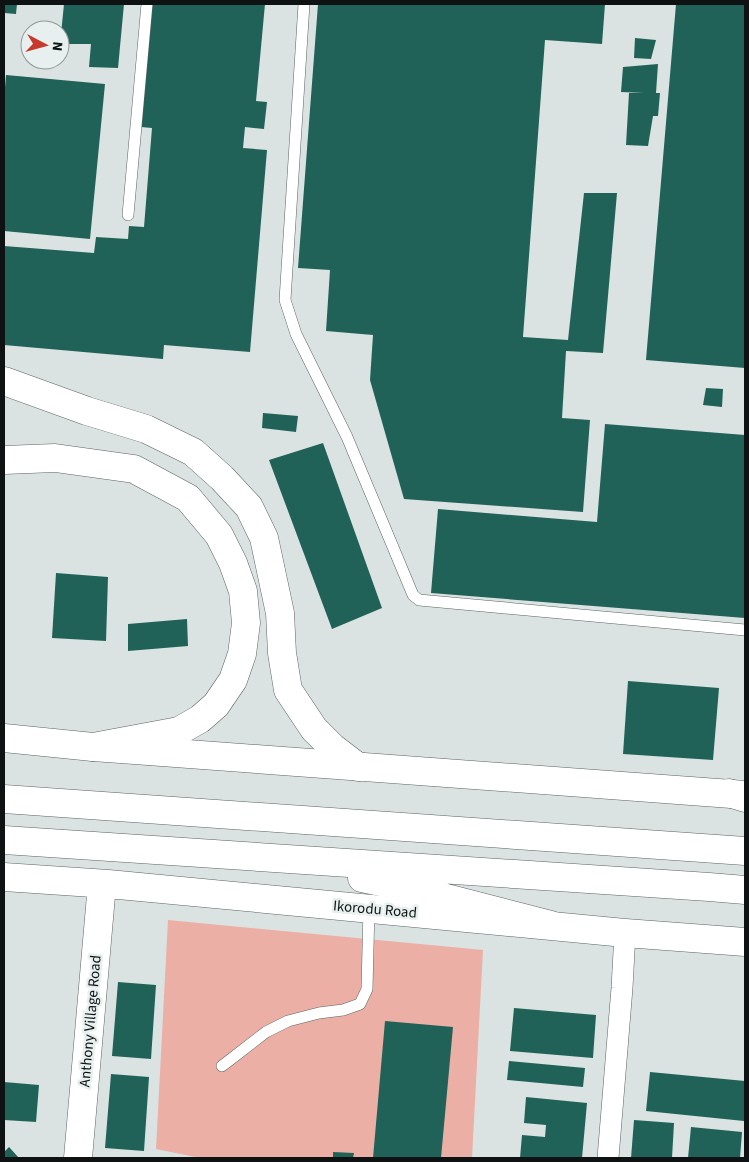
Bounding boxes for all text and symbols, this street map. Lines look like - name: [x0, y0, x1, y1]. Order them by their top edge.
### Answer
- north arrow: [20, 20, 70, 70]
- text: N: [47, 41, 67, 52]
- street label: Ikorodu Road: [332, 895, 418, 924]
- street label: Anthony Village Road: [74, 954, 107, 1088]

